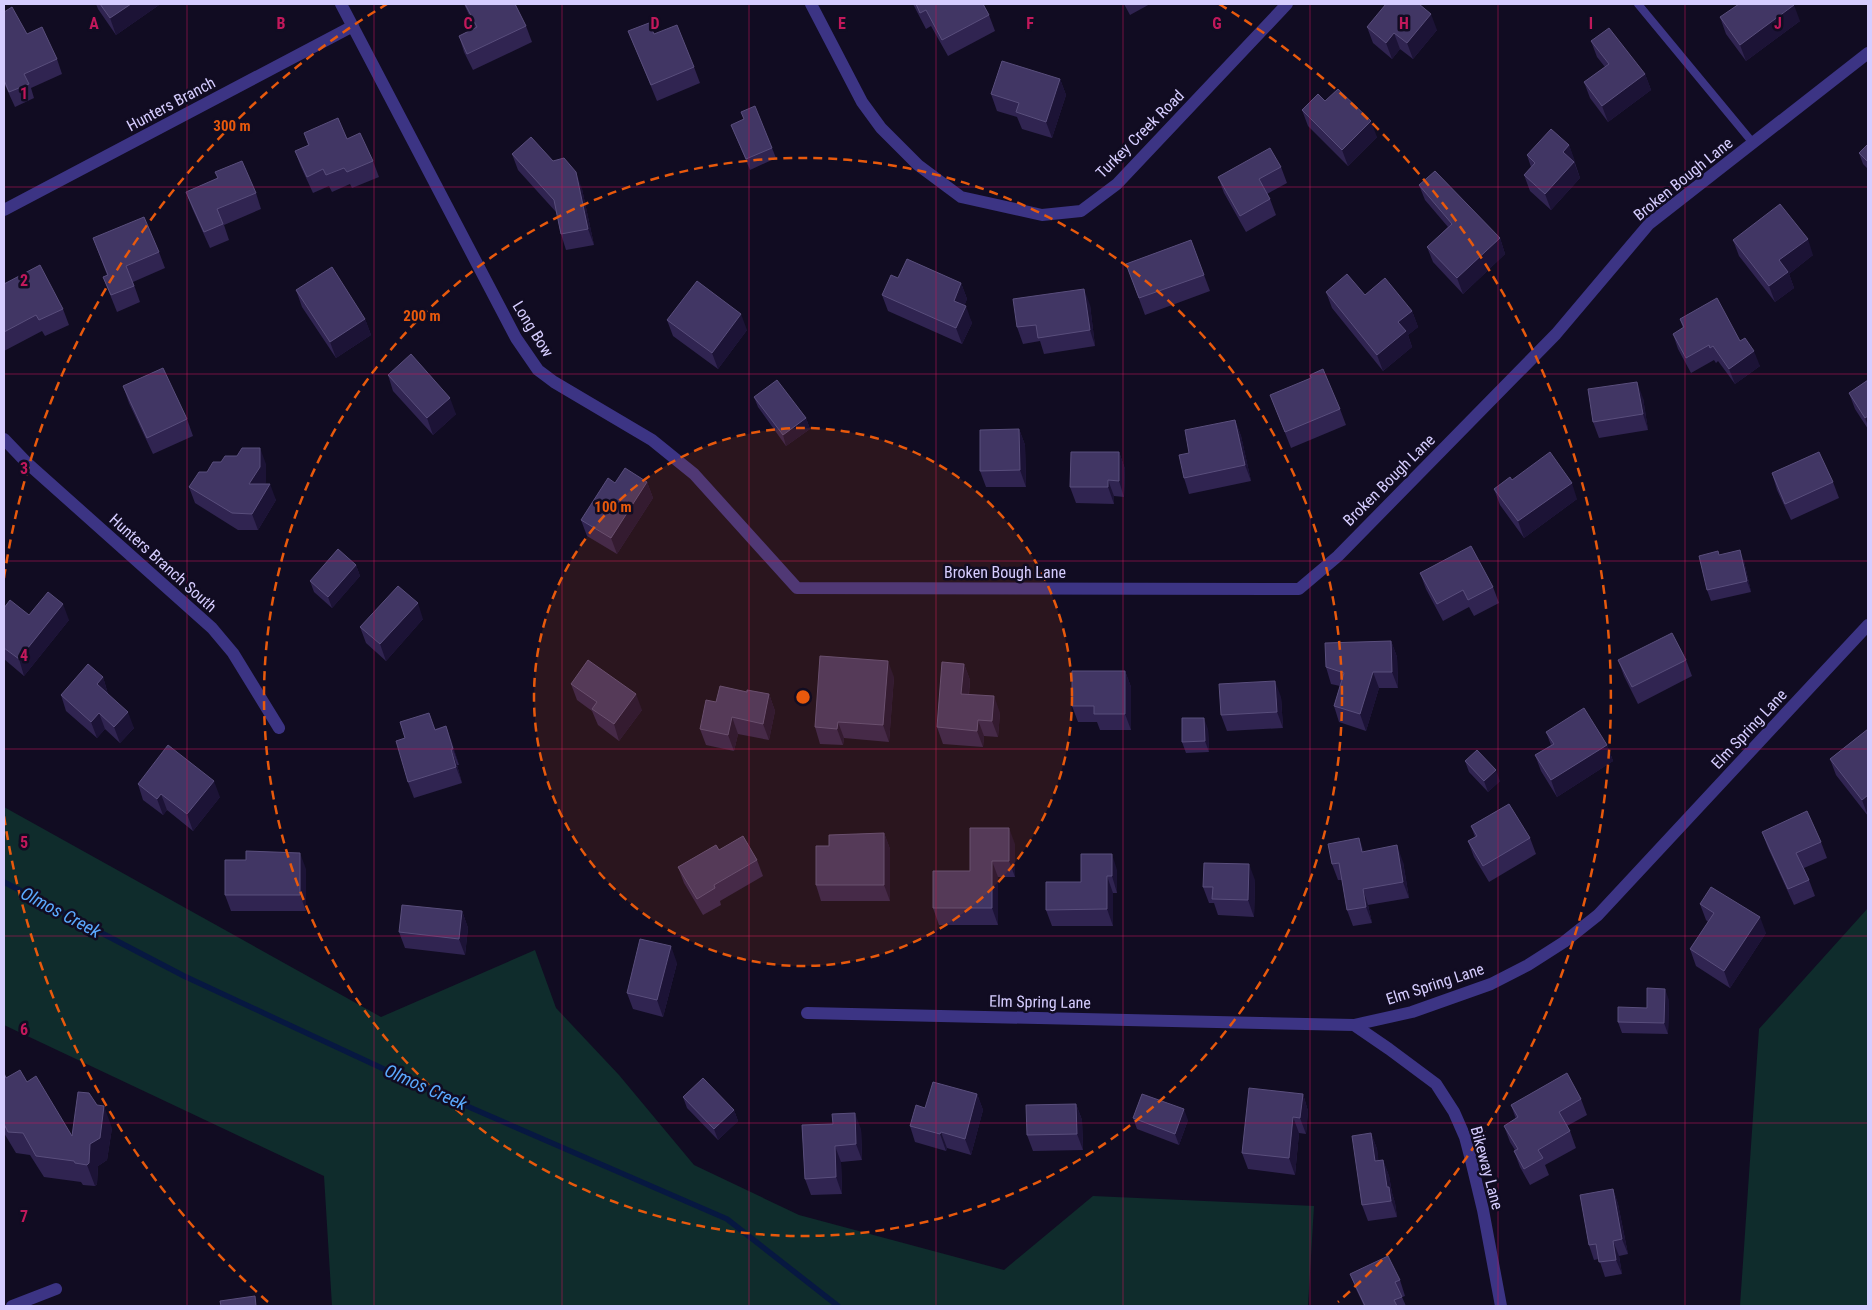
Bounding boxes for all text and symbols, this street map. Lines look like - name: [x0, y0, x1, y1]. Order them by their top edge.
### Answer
- text: A: [89, 14, 99, 33]
- text: B: [277, 14, 286, 33]
- text: C: [463, 14, 473, 33]
- text: D: [650, 14, 660, 33]
- text: E: [838, 14, 846, 33]
- text: F: [1026, 14, 1034, 33]
- text: G: [1212, 14, 1222, 33]
- text: H: [1399, 14, 1409, 33]
- text: I: [1589, 14, 1593, 33]
- text: J: [1774, 14, 1782, 33]
- street label: Hunters Branch: [124, 73, 218, 135]
- text: 1: [20, 84, 28, 103]
- street label: Turkey Creek Road: [1092, 86, 1188, 182]
- text: 300 m: [213, 117, 251, 135]
- street label: Broken Bough Lane: [1630, 133, 1736, 225]
- text: 2: [20, 271, 28, 290]
- street label: Long Bow: [508, 298, 558, 360]
- text: 200 m: [403, 307, 441, 325]
- street label: Broken Bough Lane: [1339, 430, 1439, 530]
- text: 3: [20, 459, 28, 478]
- text: 100 m: [594, 498, 632, 516]
- street label: Hunters Branch South: [106, 510, 220, 616]
- street label: Broken Bough Lane: [944, 563, 1066, 582]
- text: 4: [20, 646, 28, 665]
- street label: Elm Spring Lane: [1707, 685, 1791, 773]
- centre of rings: [794, 688, 812, 706]
- text: 5: [20, 833, 28, 852]
- water label: Olmos Creek: [17, 882, 106, 942]
- street label: Elm Spring Lane: [1384, 959, 1486, 1009]
- street label: Elm Spring Lane: [989, 992, 1091, 1012]
- text: 6: [20, 1020, 28, 1039]
- water label: Olmos Creek: [382, 1060, 471, 1115]
- street label: Bikeway Lane: [1467, 1124, 1507, 1212]
- text: 7: [20, 1207, 28, 1226]

